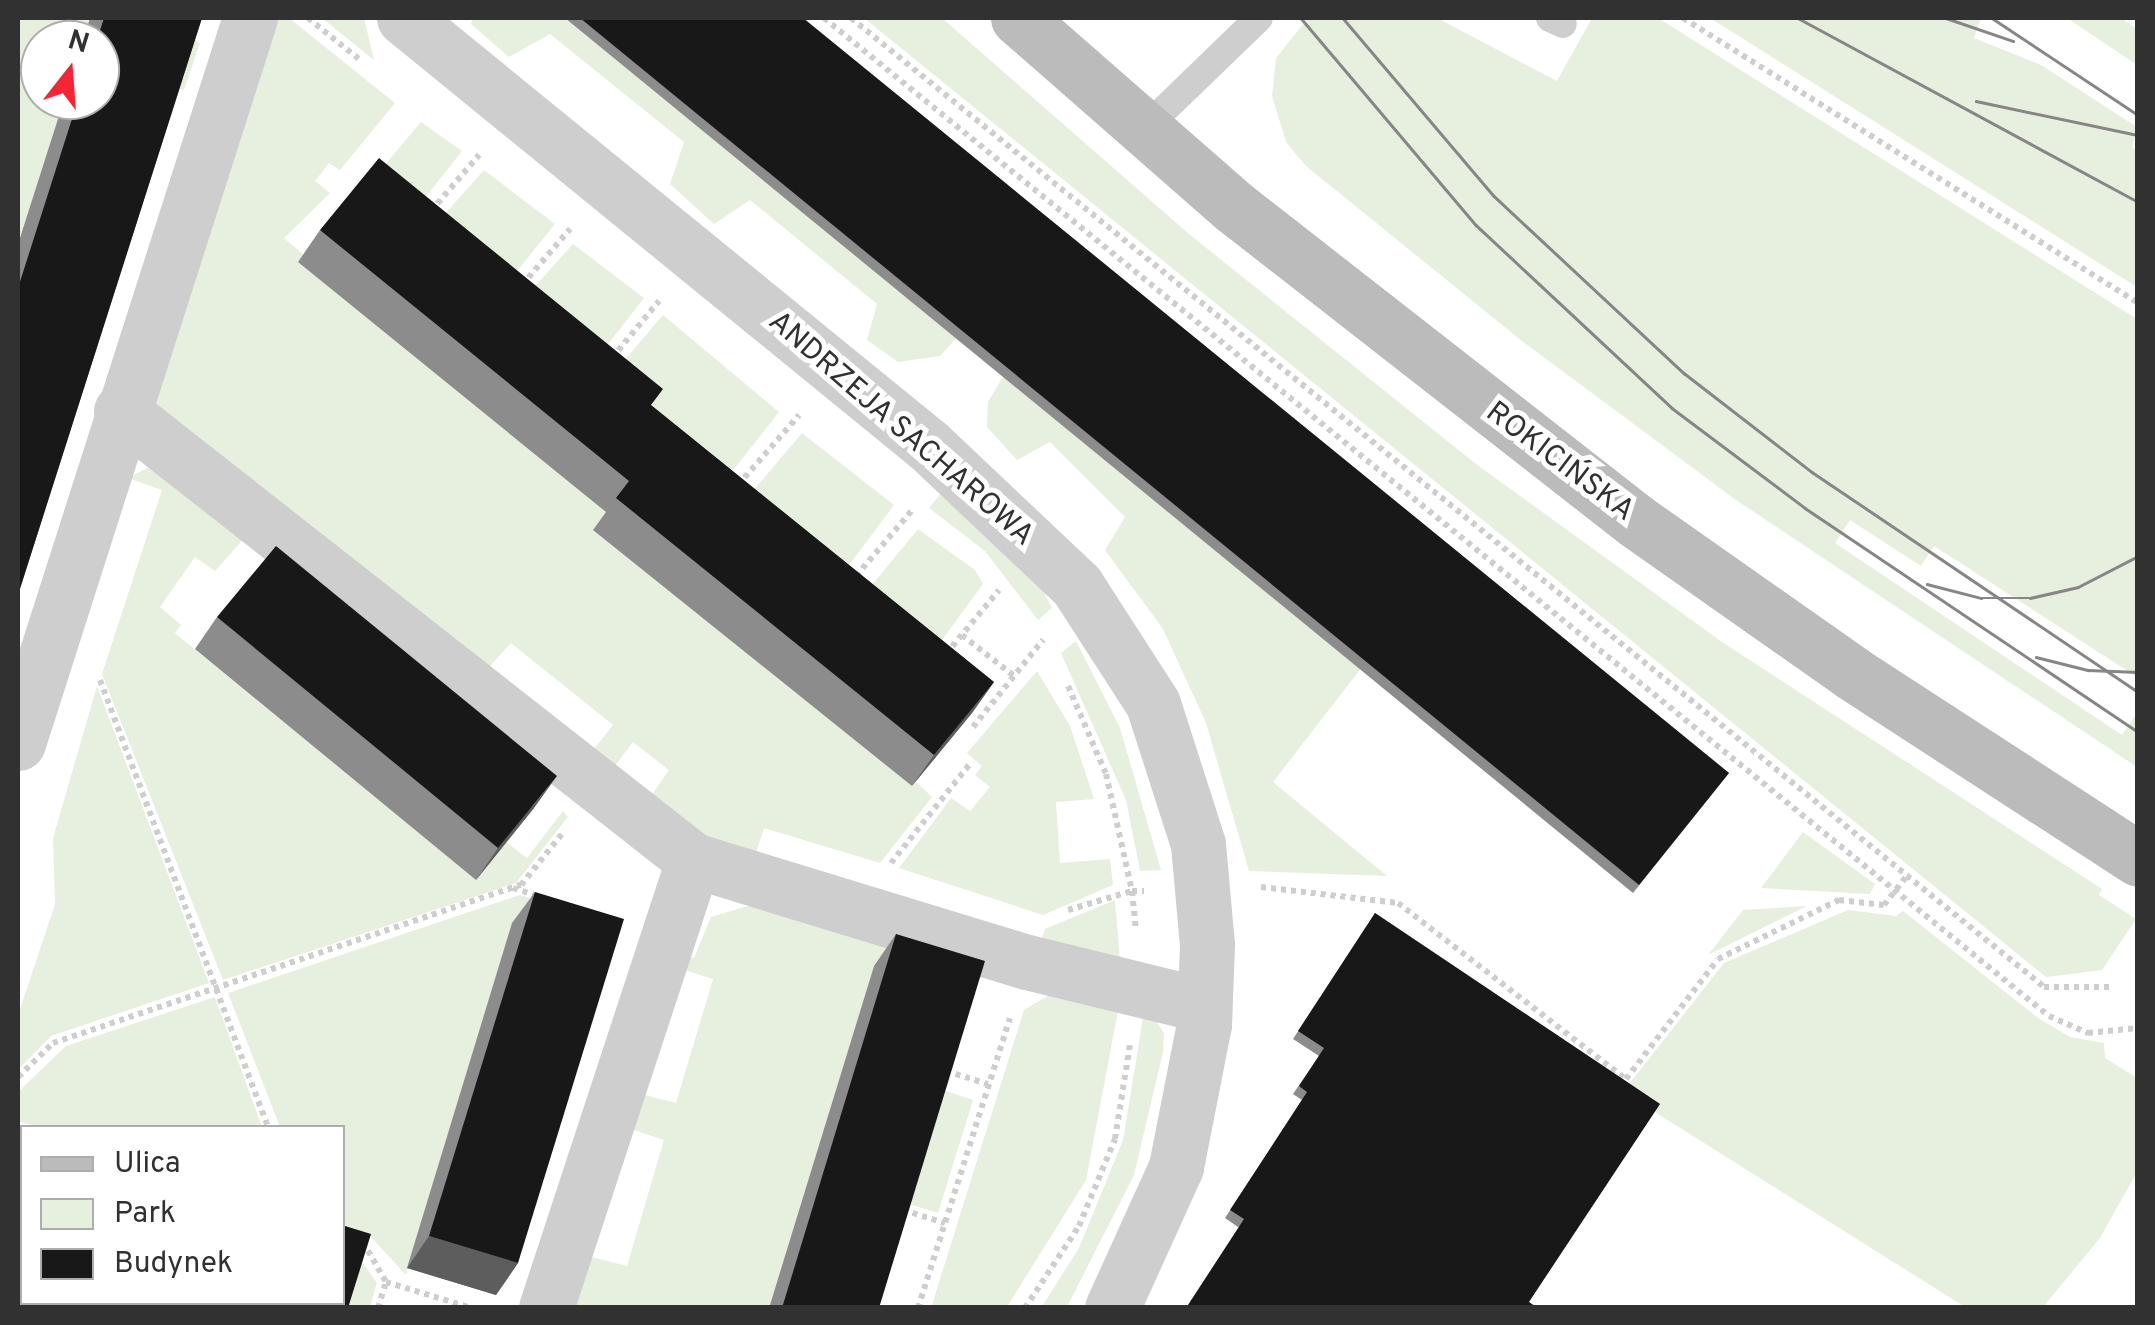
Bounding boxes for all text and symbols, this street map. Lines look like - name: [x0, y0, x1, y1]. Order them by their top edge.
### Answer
- north arrow: [20, 20, 120, 120]
- text: N: [63, 23, 93, 63]
- street label: ANDRZEJA SACHAROWA: [759, 304, 1041, 556]
- street label: ROKICIŃSKA: [1478, 395, 1640, 531]
- legend: [20, 1125, 345, 1305]
- text: Ulica: [114, 1146, 181, 1183]
- text: Park: [114, 1196, 176, 1233]
- text: Budynek: [114, 1246, 233, 1283]

